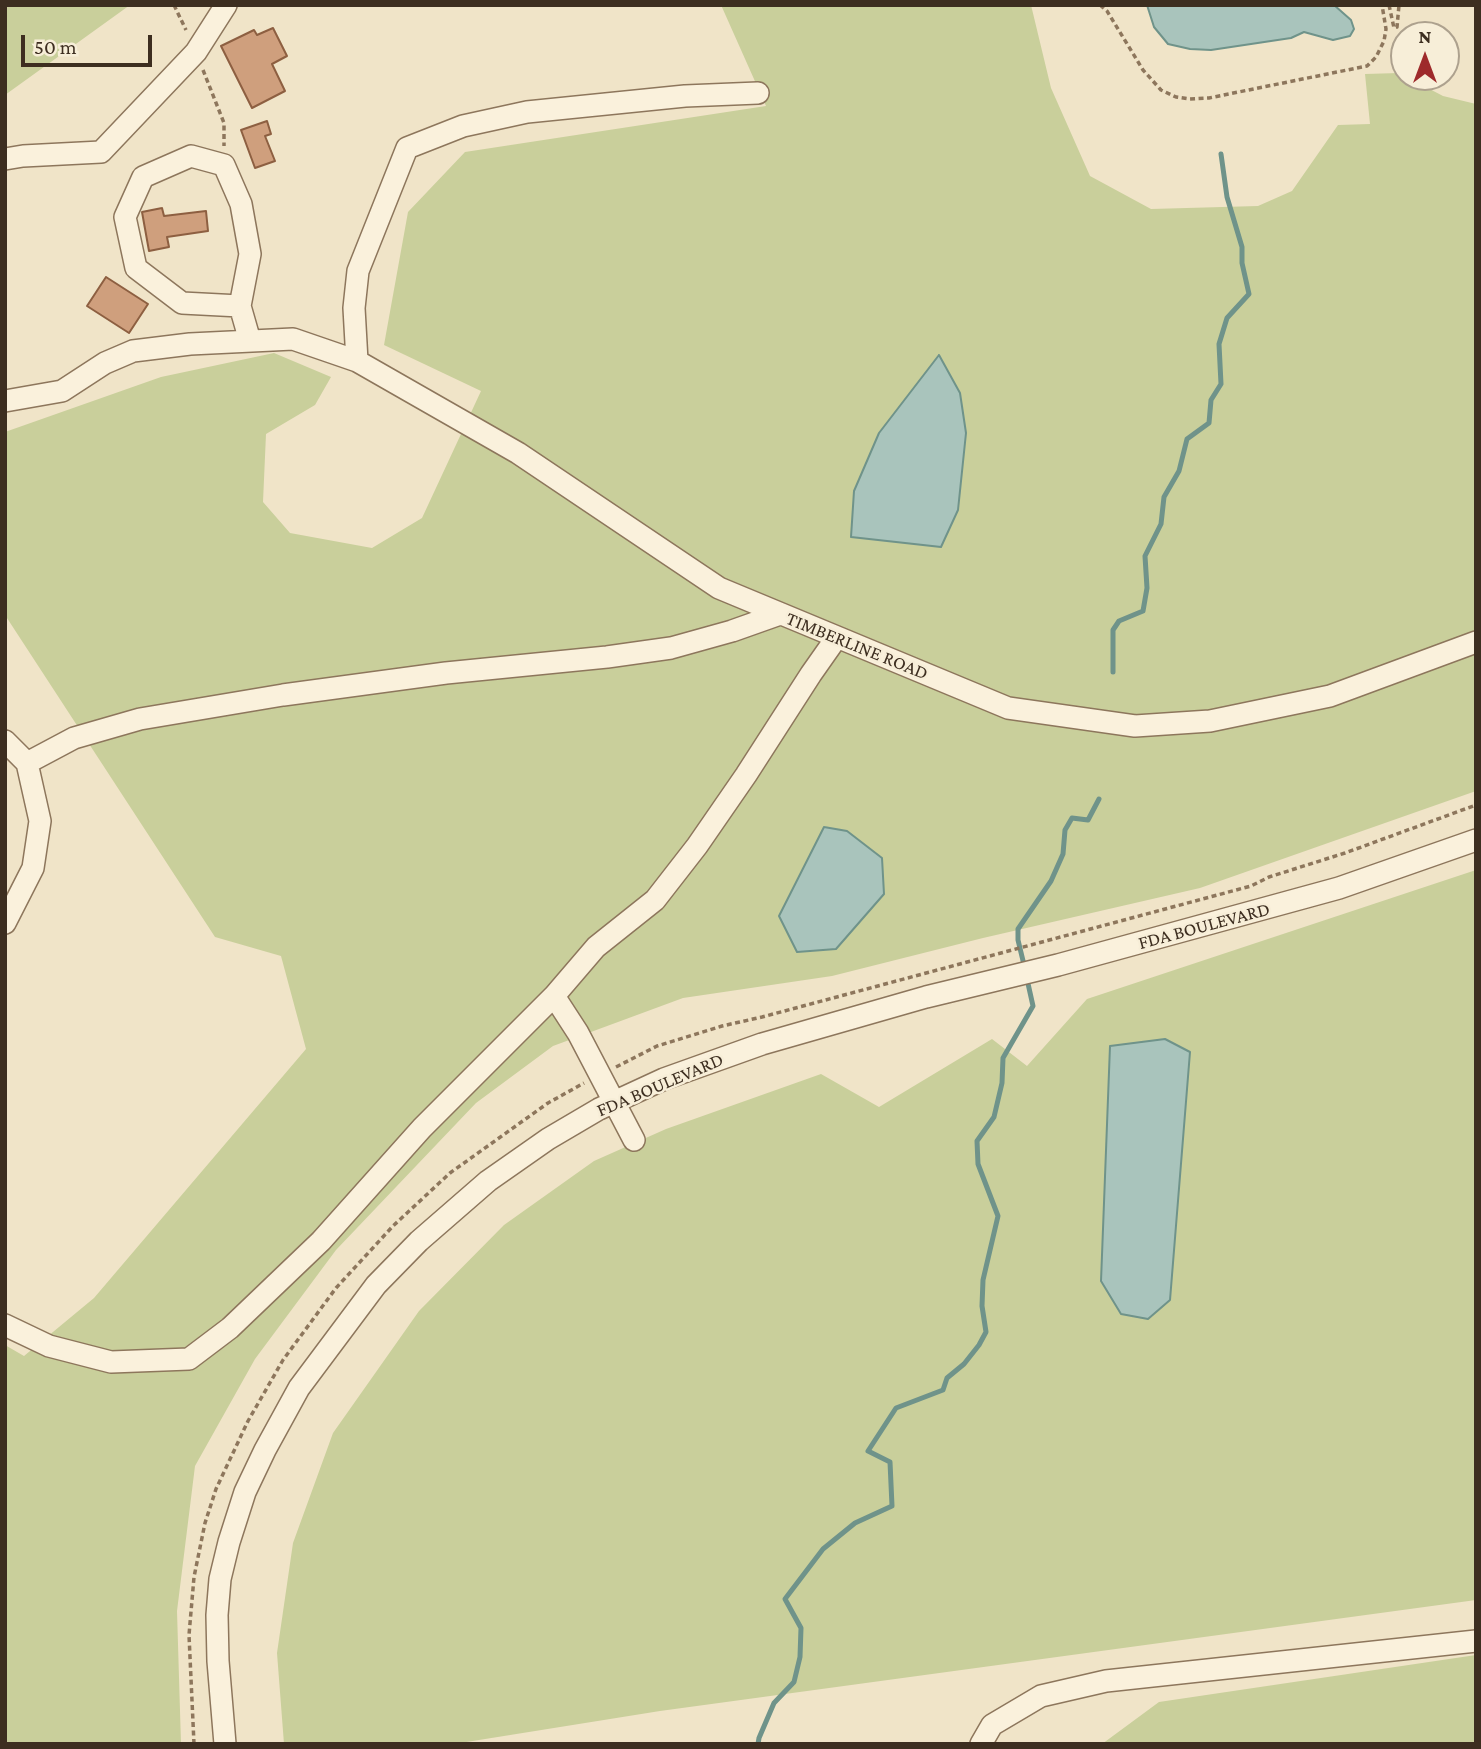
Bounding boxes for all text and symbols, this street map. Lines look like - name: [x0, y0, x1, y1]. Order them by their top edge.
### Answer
- scale bar: [24, 21, 156, 65]
- north arrow: [1390, 21, 1460, 91]
- text: N: [1419, 26, 1431, 47]
- text: 50 m: [34, 35, 77, 59]
- street label: TIMBERLINE ROAD: [783, 607, 931, 685]
- street label: FDA BOULEVARD: [1136, 897, 1272, 955]
- street label: FDA BOULEVARD: [593, 1048, 727, 1122]

